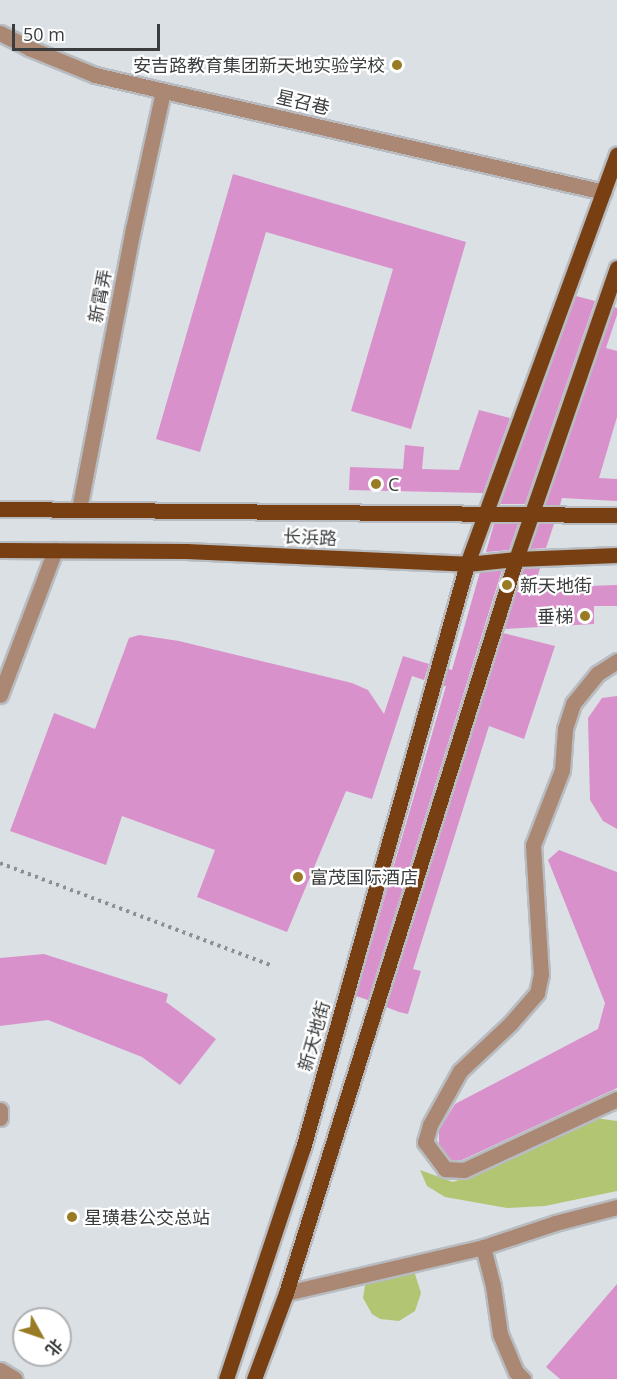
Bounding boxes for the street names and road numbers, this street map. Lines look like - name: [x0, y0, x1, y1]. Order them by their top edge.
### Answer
- street label: 星召巷: [274, 85, 332, 119]
- street label: 新霄弄: [84, 267, 116, 325]
- street label: 长浜路: [282, 525, 338, 549]
- street label: 新天地街: [294, 998, 334, 1074]

